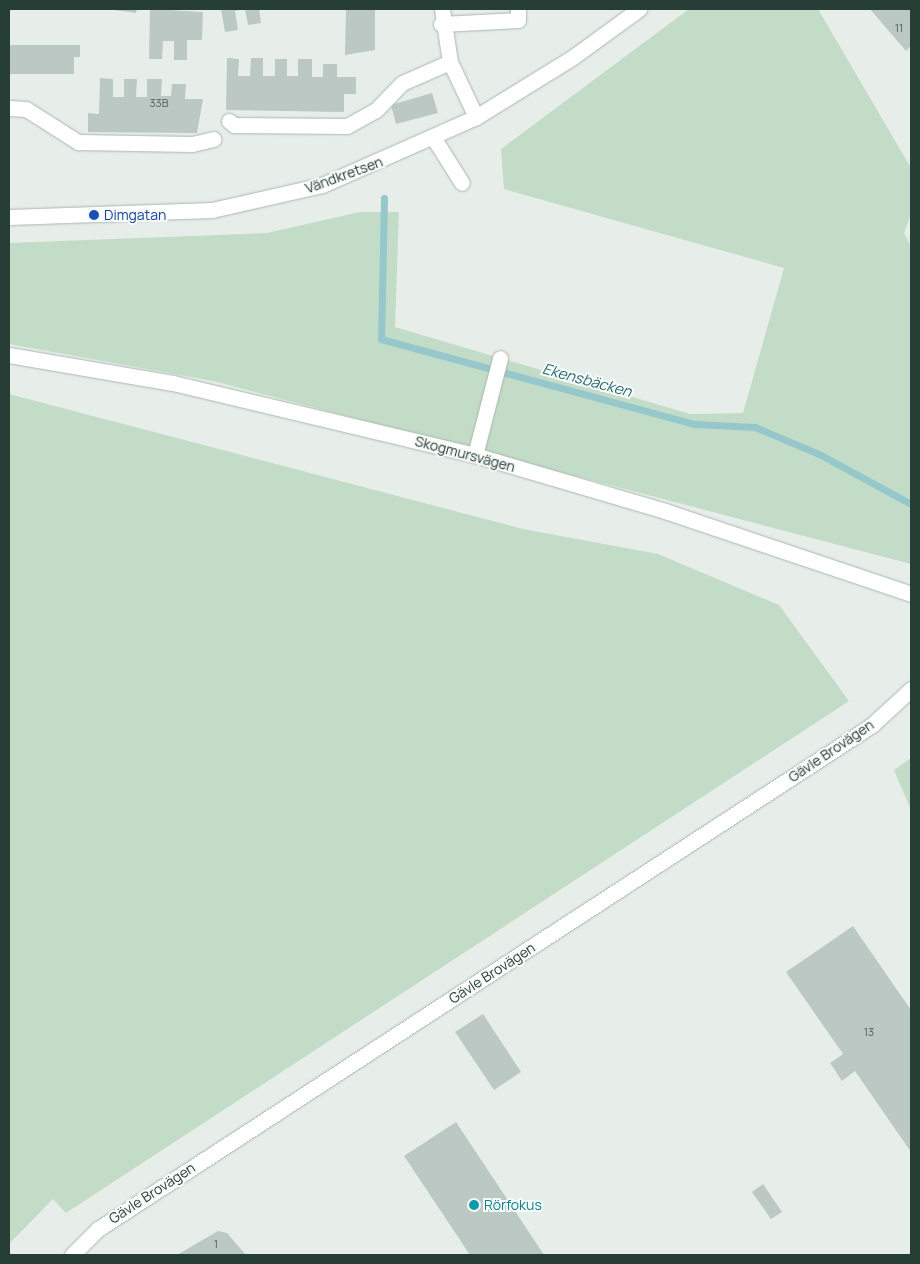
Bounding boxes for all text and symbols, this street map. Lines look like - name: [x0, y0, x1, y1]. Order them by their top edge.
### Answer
- house number: 11: [895, 21, 903, 35]
- house number: 33B: [150, 96, 168, 110]
- street label: Vändkretsen: [303, 153, 385, 197]
- place label: Dimgatan: [104, 207, 166, 223]
- marker: Dimgatan: [88, 209, 100, 221]
- water label: Ekensbäcken: [541, 359, 633, 401]
- street label: Skogmursvägen: [413, 433, 517, 475]
- street label: Gävle Brovägen: [785, 716, 877, 786]
- street label: Gävle Brovägen: [446, 939, 538, 1007]
- house number: 13: [864, 1025, 874, 1039]
- street label: Gävle Brovägen: [106, 1159, 198, 1227]
- place label: Rörfokus: [484, 1197, 542, 1213]
- marker: Rörfokus: [468, 1199, 480, 1211]
- house number: 1: [214, 1237, 218, 1251]

